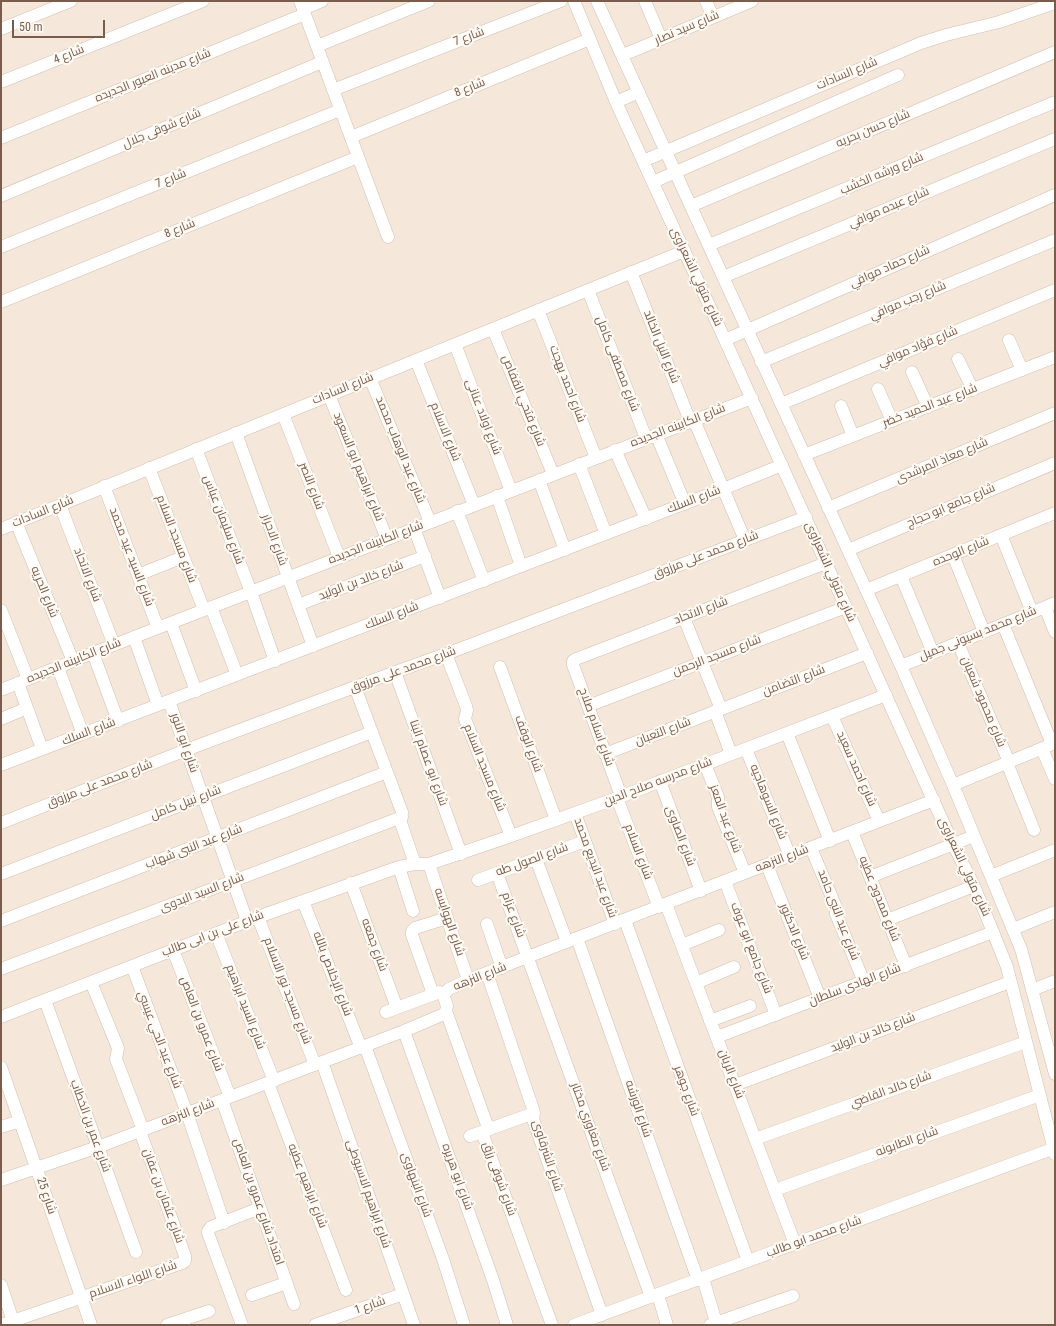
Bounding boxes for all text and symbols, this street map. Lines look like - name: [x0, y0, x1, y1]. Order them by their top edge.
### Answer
- street label: شارع سيد نصار: [653, 8, 721, 48]
- scale bar: [14, 12, 107, 38]
- text: 50 m: [19, 20, 43, 34]
- street label: شارع 7: [452, 25, 486, 49]
- street label: شارع 4: [52, 42, 86, 68]
- street label: شارع مدينه العبور الجديده: [93, 46, 213, 106]
- street label: شارع السادات: [814, 55, 880, 93]
- street label: شارع 8: [453, 75, 487, 101]
- street label: شارع شوقى جلال: [121, 106, 203, 152]
- street label: شارع حسن بحريه: [834, 107, 912, 151]
- street label: شارع ورشه الخشب: [838, 150, 926, 198]
- street label: شارع 7: [154, 166, 188, 192]
- street label: شارع عبده موافي: [847, 185, 931, 231]
- street label: شارع 8: [163, 216, 197, 242]
- street label: شارع متولي الشعراوى: [667, 225, 725, 329]
- street label: شارع حماد موافي: [848, 243, 932, 291]
- street label: شارع رجب موافي: [868, 278, 948, 324]
- street label: شارع النيل الخالد: [640, 308, 682, 386]
- street label: شارع مصطفى كامل: [592, 314, 642, 414]
- street label: شارع فؤاد موافي: [876, 324, 960, 370]
- street label: شارع احمد بهجت: [546, 343, 588, 425]
- street label: شارع فتحي القفاص: [498, 353, 548, 449]
- street label: شارع السادات: [310, 370, 376, 408]
- street label: شارع اولاد عنانى: [462, 377, 504, 457]
- street label: شارع عبد الحميد خضر: [881, 381, 979, 431]
- street label: شارع عبد الوهاب محمد: [372, 394, 428, 506]
- street label: شارع الاسلام: [427, 400, 463, 464]
- street label: شارع الكابينه الجديده: [628, 401, 728, 451]
- street label: شارع ابراهيم ابو السعود: [330, 410, 386, 524]
- street label: شارع معاذ المرشدى: [894, 435, 990, 487]
- street label: شارع النصر: [295, 460, 327, 512]
- street label: شارع سليمان عباس: [199, 473, 247, 567]
- street label: شارع جامع ابو حجاج: [905, 481, 997, 531]
- street label: شارع السلك: [665, 483, 723, 517]
- street label: شارع السادات: [10, 493, 76, 531]
- street label: شارع مسجد السلام: [153, 493, 199, 585]
- street label: شارع السيد عيد محمد: [105, 505, 157, 609]
- street label: شارع الاحرار: [258, 512, 290, 568]
- street label: شارع الكابينه الجديده: [326, 518, 426, 568]
- street label: شارع متولي الشعراوى: [802, 520, 858, 624]
- street label: شارع محمد على مرزوق: [651, 528, 761, 582]
- street label: شارع الوحده: [931, 534, 991, 570]
- street label: شارع الاتحاد: [70, 546, 104, 604]
- street label: شارع خالد بن الوليد: [317, 558, 405, 604]
- street label: شارع الحريه: [27, 564, 61, 620]
- street label: شارع الاتحاد: [672, 594, 730, 628]
- street label: شارع السلك: [363, 599, 421, 633]
- street label: شارع محمد بسيونى جميل: [917, 604, 1039, 664]
- street label: شارع مسجد الرحمن: [671, 632, 763, 680]
- street label: شارع الكابينه الجديده: [25, 635, 123, 687]
- street label: شارع محمد على مرزوق: [348, 644, 458, 696]
- street label: شارع محمود شعبان: [957, 654, 1009, 750]
- street label: شارع التضامن: [761, 662, 827, 700]
- street label: شارع اسلام صلاح: [575, 686, 617, 768]
- street label: شارع ابو النور: [167, 711, 201, 775]
- street label: شارع الوقف: [511, 714, 545, 774]
- street label: شارع السلك: [60, 715, 118, 749]
- street label: شارع التعبان: [633, 715, 693, 749]
- street label: شارع ابو عصام البنا: [406, 718, 450, 808]
- street label: شارع مسجد السلام: [460, 722, 508, 814]
- street label: شارع احمد سعيد: [833, 729, 879, 809]
- street label: شارع مدرسه صلاح الدين: [602, 755, 714, 809]
- street label: شارع محمد على مرزوق: [45, 757, 155, 811]
- street label: شارع السوهاجيه: [746, 762, 790, 842]
- street label: شارع نبيل كامل: [149, 783, 223, 823]
- street label: شارع عبد المعز: [706, 783, 744, 855]
- street label: شارع الصاوى: [662, 804, 698, 868]
- street label: شارع متولي الشعراوى: [935, 815, 993, 919]
- street label: شارع عبد البديع محمد: [570, 816, 620, 920]
- street label: شارع عبد النبى شهاب: [143, 822, 245, 872]
- street label: شارع السلام: [621, 822, 655, 882]
- street label: شارع الصول طه: [494, 840, 570, 880]
- street label: شارع النزهه: [753, 842, 811, 876]
- street label: شارع ممدوح عطيه: [855, 854, 903, 944]
- street label: شارع عبد النبى حامد: [814, 867, 862, 963]
- street label: شارع السيد البدوى: [158, 870, 246, 916]
- street label: شارع الهوايسه: [431, 886, 467, 958]
- street label: شارع عزام: [498, 890, 528, 940]
- street label: شارع جامع ابو عوف: [727, 900, 775, 996]
- street label: شارع الدكتور: [776, 901, 812, 963]
- street label: شارع على بن ابى طالب: [160, 908, 266, 960]
- street label: شارع جمعه: [358, 917, 390, 973]
- street label: شارع الإخلاص بالله: [309, 930, 355, 1018]
- street label: شارع مسجد نور الاسلام: [260, 936, 314, 1046]
- street label: شارع النزهه: [451, 960, 509, 994]
- street label: شارع الهادى سلطان: [807, 961, 903, 1009]
- street label: شارع السيد ابراهيم: [222, 963, 268, 1051]
- street label: شارع عمرو بن العاص: [176, 975, 226, 1073]
- street label: شارع عبد الحي عيسي: [134, 989, 184, 1091]
- street label: شارع خالد بن الوليد: [829, 1010, 917, 1056]
- street label: شارع الريان: [715, 1047, 747, 1101]
- street label: شارع جوهر: [670, 1064, 702, 1118]
- street label: شارع خالد القاضي: [848, 1069, 934, 1111]
- street label: شارع عمر بن الخطاب: [67, 1078, 113, 1174]
- street label: شارع الورشه: [622, 1079, 654, 1139]
- street label: شارع مغاوري مختار: [567, 1081, 613, 1173]
- street label: شارع النزهه: [159, 1096, 217, 1130]
- street label: شارع الشرقاوى: [529, 1118, 565, 1194]
- street label: شارع الطابونه: [874, 1124, 940, 1160]
- street label: امتداد شارع عمرو بن العاص: [230, 1137, 286, 1267]
- street label: شارع ابراهيم الاسيوطى: [343, 1138, 393, 1250]
- street label: شارع شوقى رزق: [479, 1140, 519, 1218]
- street label: شارع ابراهيم عطيه: [284, 1142, 330, 1230]
- street label: شارع ابو هريره: [438, 1142, 476, 1212]
- street label: شارع عثمان بن عفان: [139, 1147, 187, 1245]
- street label: شارع البنهاوى: [398, 1150, 434, 1220]
- street label: شارع 25: [33, 1176, 59, 1216]
- street label: شارع محمد ابو طالب: [765, 1213, 863, 1261]
- street label: شارع اللواء الاسلام: [87, 1258, 179, 1302]
- street label: شارع 1: [353, 1294, 387, 1318]

